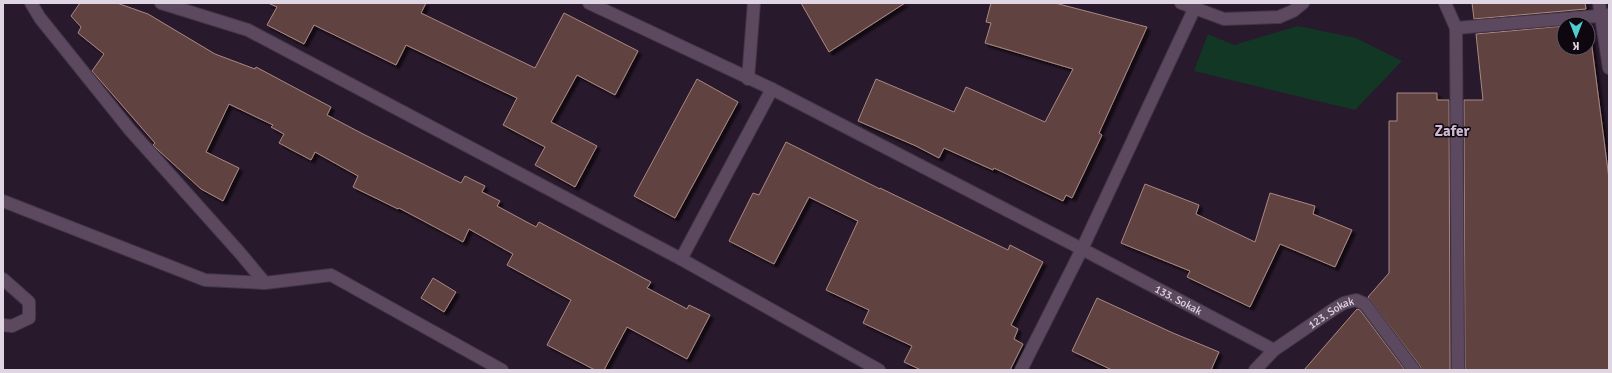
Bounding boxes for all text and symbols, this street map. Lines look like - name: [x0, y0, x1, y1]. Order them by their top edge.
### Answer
- north arrow: [1556, 16, 1596, 56]
- text: K: [1572, 39, 1579, 52]
- district label: Zafer: [1434, 122, 1470, 140]
- street label: 133. Sokak: [1152, 282, 1204, 318]
- street label: 123. Sokak: [1306, 295, 1356, 332]

